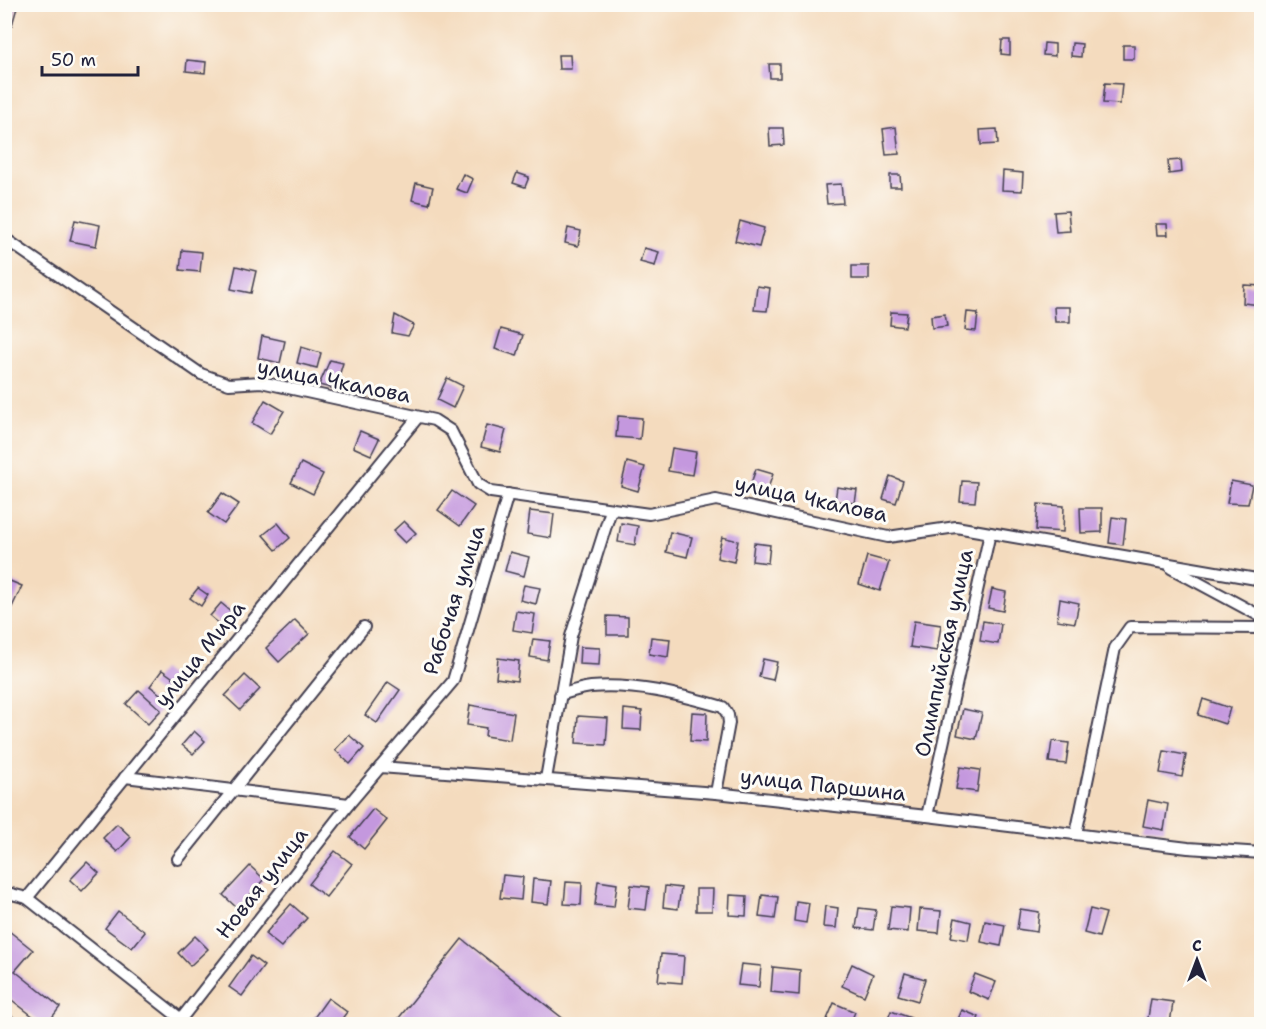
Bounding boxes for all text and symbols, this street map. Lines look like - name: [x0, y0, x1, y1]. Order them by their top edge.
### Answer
- scale bar: [42, 39, 138, 77]
- text: 50 m: [51, 48, 96, 72]
- street label: улица Чкалова: [255, 352, 413, 410]
- street label: улица Чкалова: [732, 469, 890, 529]
- street label: Рабочая улица: [417, 522, 491, 678]
- street label: Олимпийская улица: [908, 547, 980, 759]
- street label: улица Мира: [148, 595, 252, 713]
- street label: улица Паршина: [739, 762, 907, 808]
- street label: Новая улица: [210, 822, 314, 944]
- north arrow: [1167, 930, 1227, 990]
- text: С: [1192, 935, 1202, 956]

